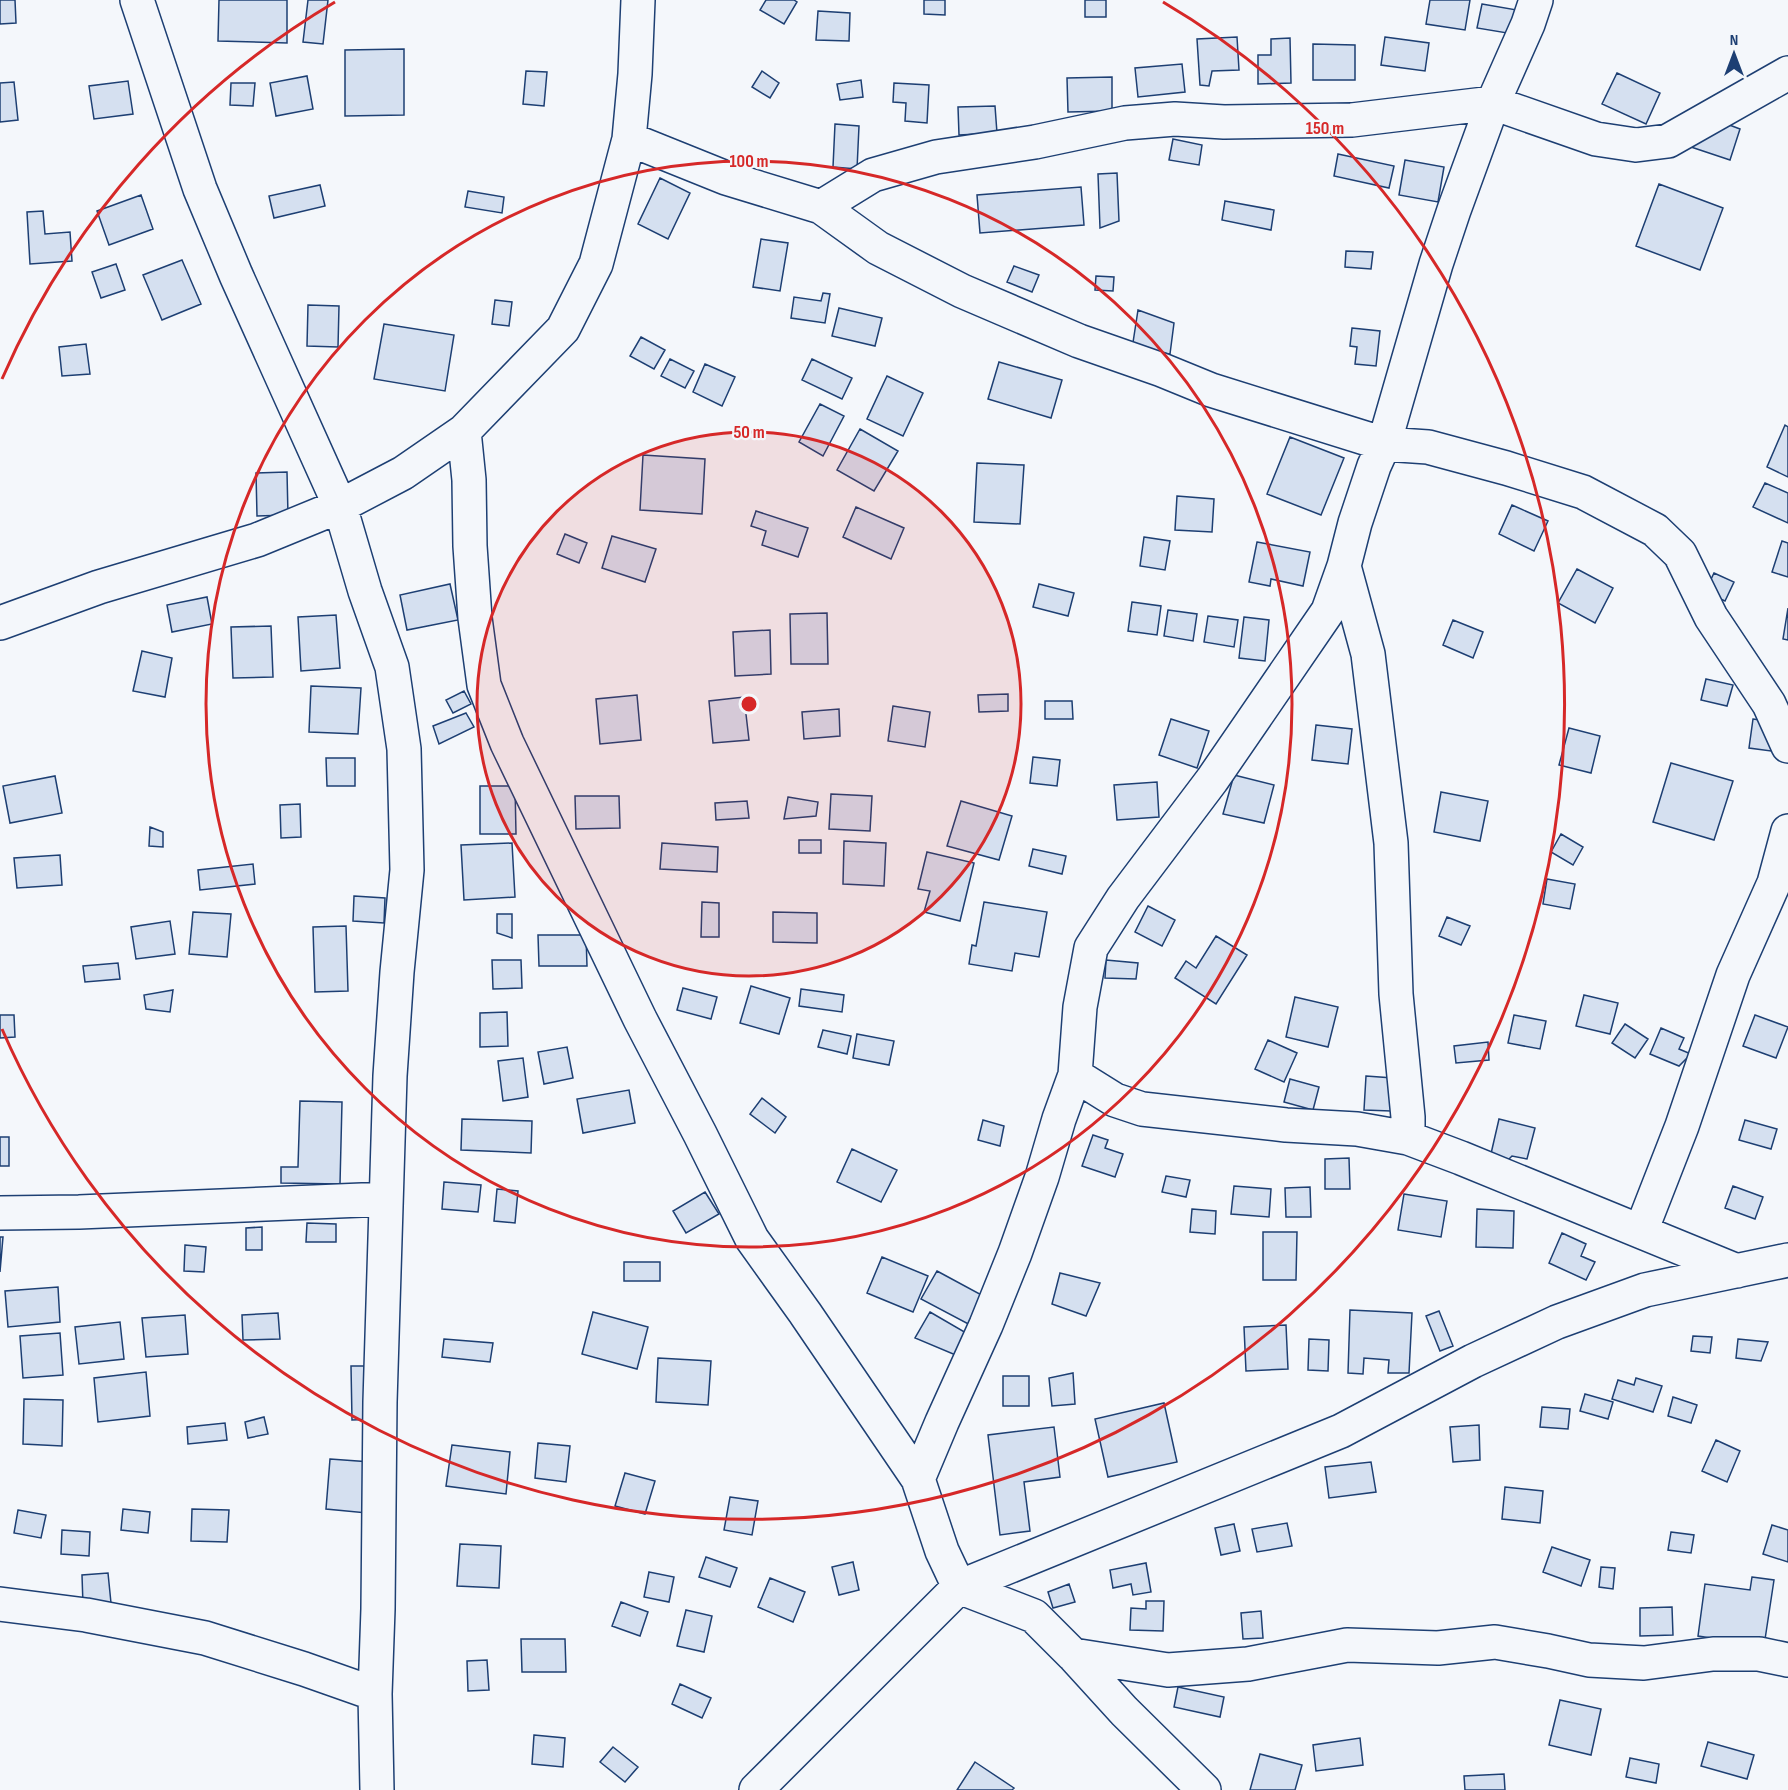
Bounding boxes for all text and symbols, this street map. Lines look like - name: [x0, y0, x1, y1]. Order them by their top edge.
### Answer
- north arrow: [1704, 24, 1764, 84]
- text: N: [1730, 31, 1738, 50]
- text: 150 m: [1306, 118, 1344, 139]
- text: 100 m: [730, 151, 769, 172]
- text: 50 m: [733, 422, 765, 443]
- centre of rings: [739, 694, 759, 714]

